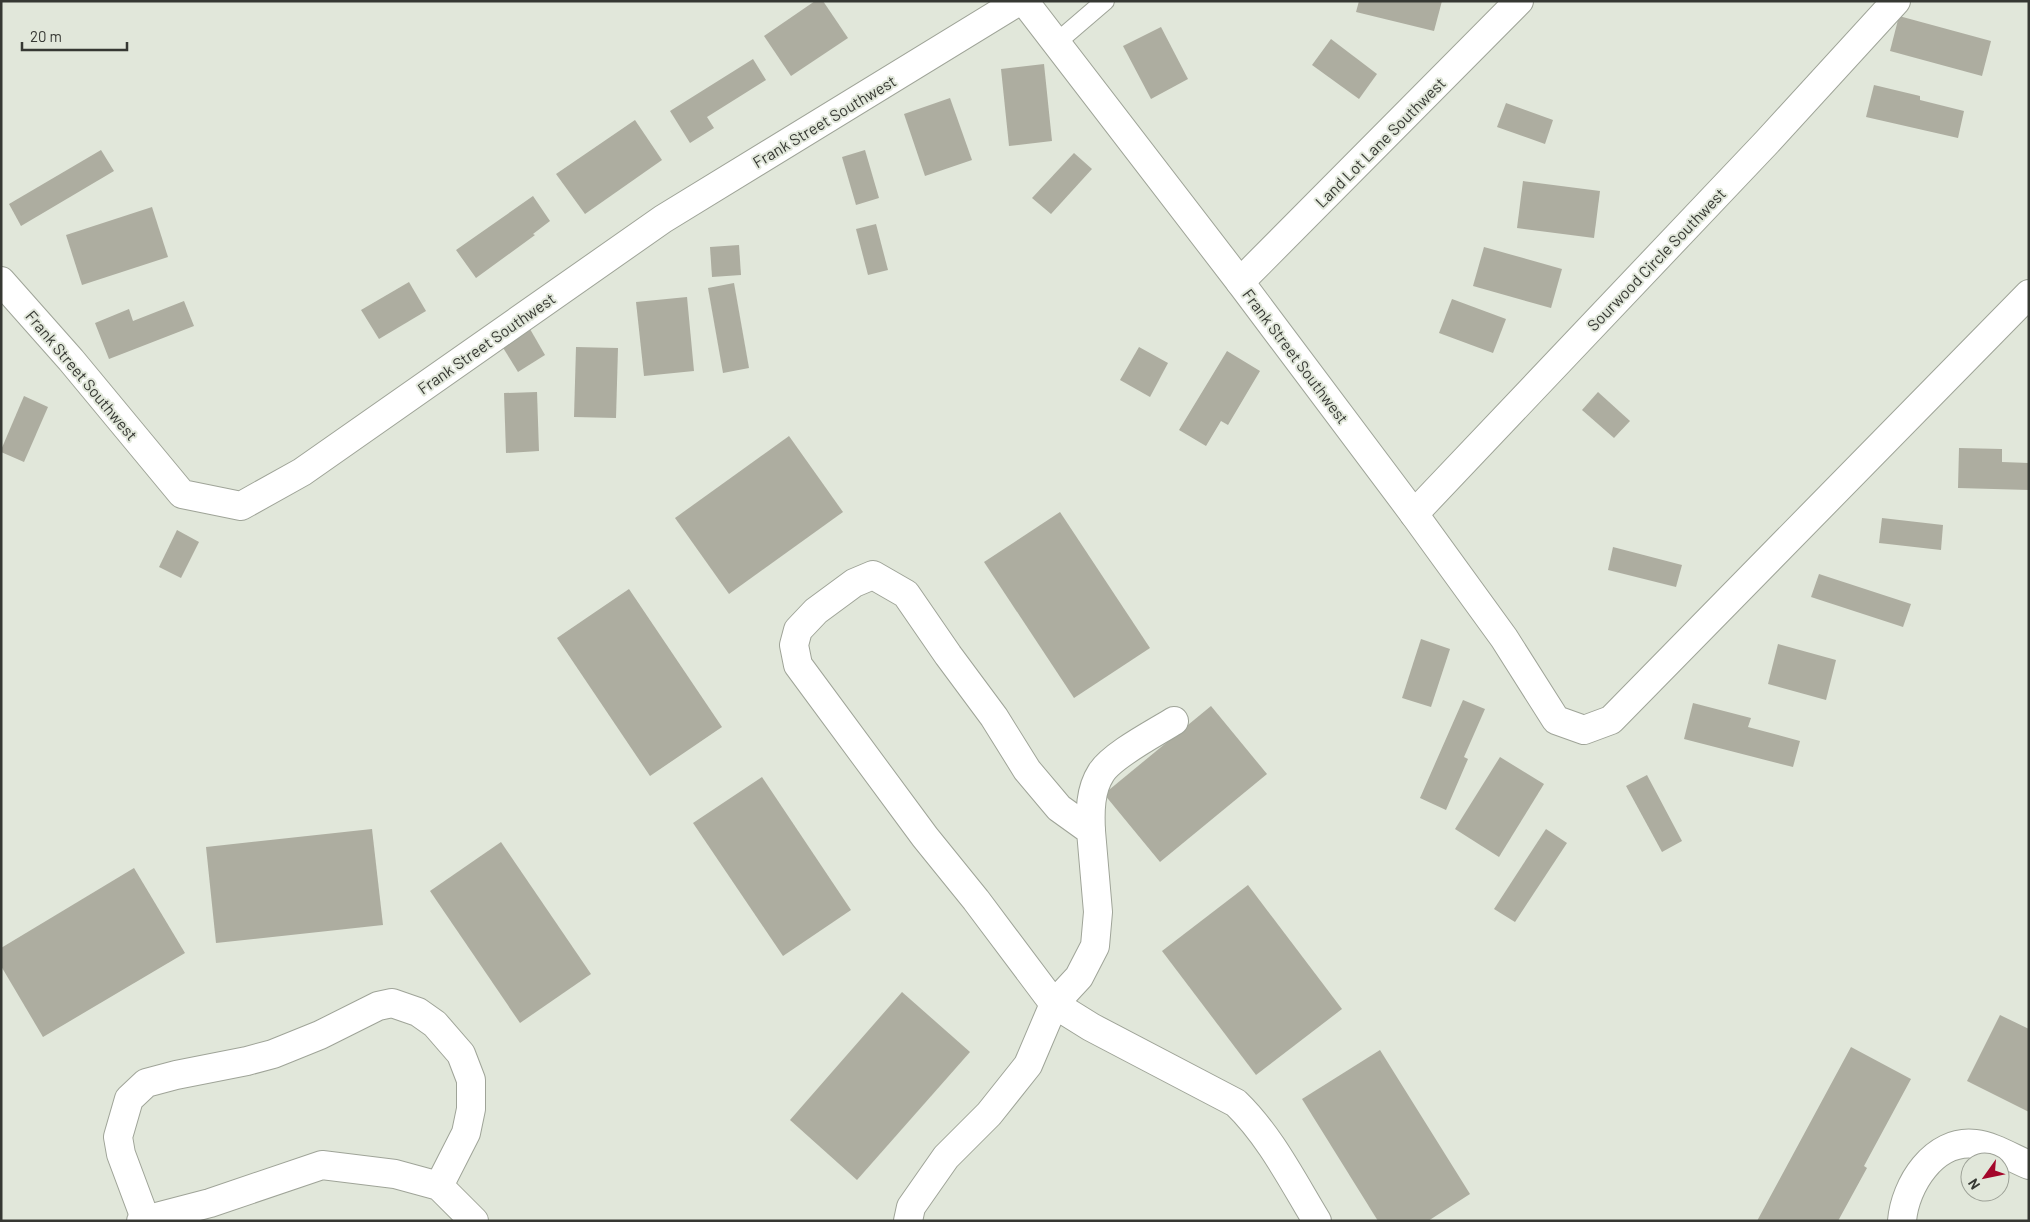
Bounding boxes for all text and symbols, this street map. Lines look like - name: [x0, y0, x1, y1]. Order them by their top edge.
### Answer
- scale bar: [22, 20, 128, 52]
- text: 20 m: [30, 27, 62, 45]
- street label: Frank Street Southwest: [749, 71, 899, 171]
- street label: Land Lot Lane Southwest: [1311, 73, 1449, 211]
- street label: Sourwood Circle Southwest: [1583, 184, 1729, 334]
- street label: Frank Street Southwest: [1239, 285, 1353, 427]
- street label: Frank Street Southwest: [414, 288, 558, 398]
- street label: Frank Street Southwest: [22, 306, 142, 444]
- north arrow: [1960, 1152, 2010, 1202]
- text: N: [1964, 1176, 1983, 1193]

